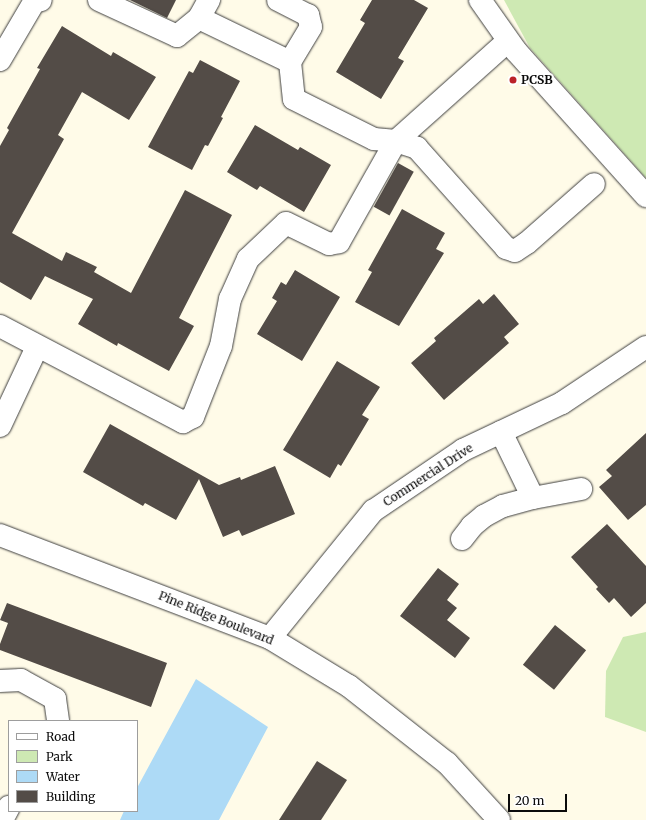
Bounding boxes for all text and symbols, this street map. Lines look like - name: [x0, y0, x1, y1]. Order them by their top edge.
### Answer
- place label: PCSB: [521, 73, 553, 87]
- marker: PCSB: [508, 75, 518, 85]
- street label: Commercial Drive: [380, 441, 476, 509]
- street label: Pine Ridge Boulevard: [156, 588, 276, 648]
- legend: [8, 720, 138, 812]
- text: Road: [46, 729, 75, 744]
- text: Park: [46, 749, 73, 764]
- text: Water: [46, 769, 80, 784]
- scale bar: [510, 786, 569, 812]
- text: Building: [46, 789, 95, 804]
- text: 20 m: [515, 793, 544, 808]

